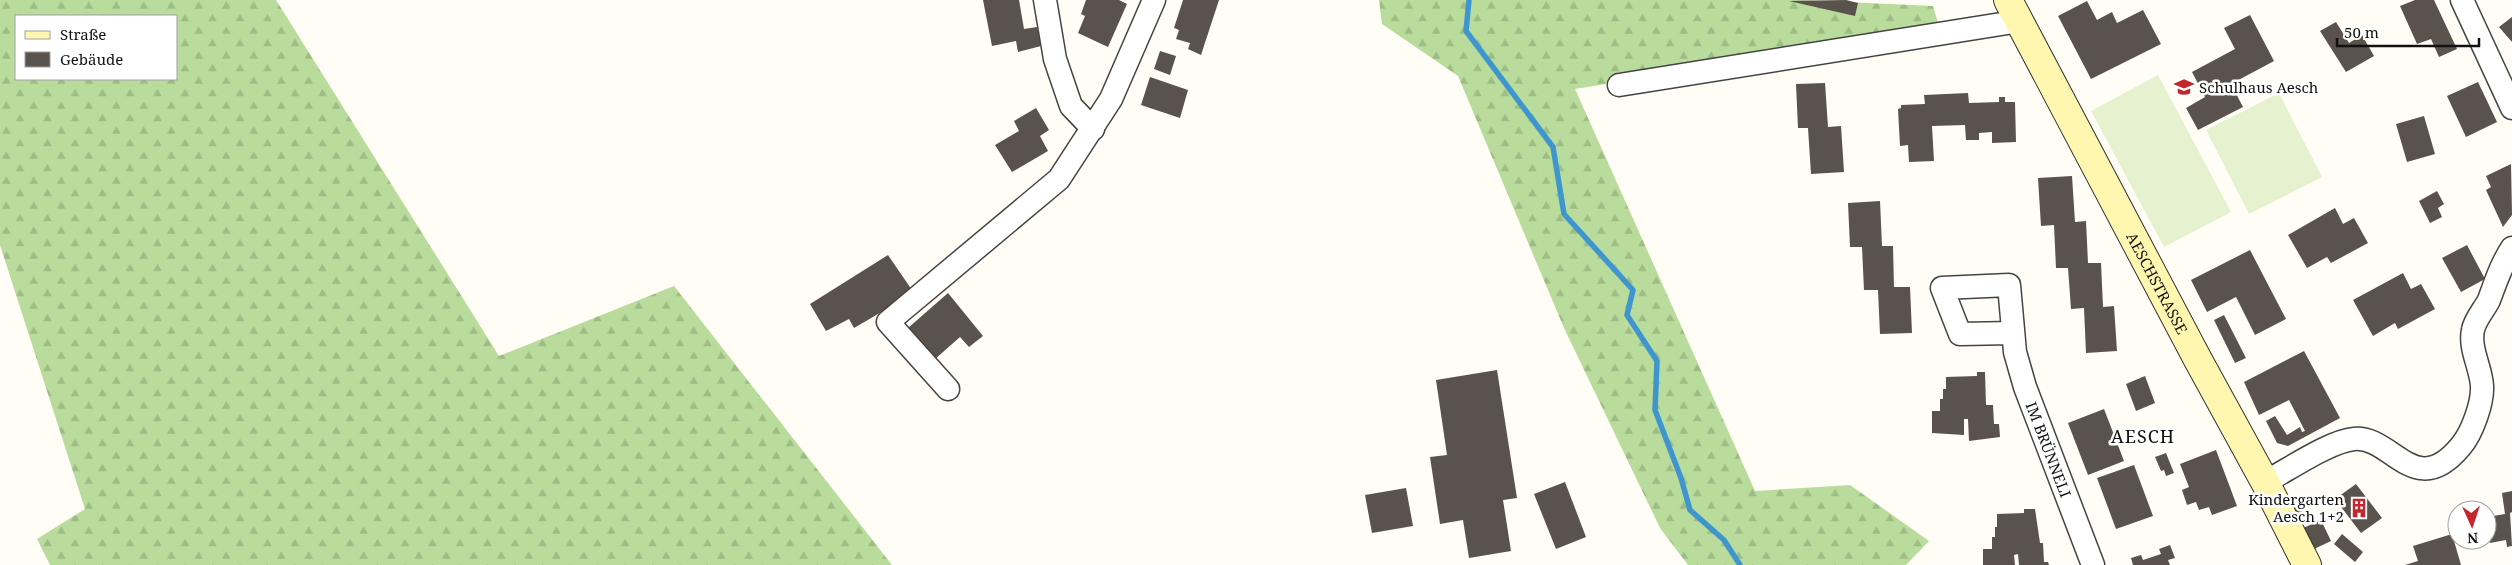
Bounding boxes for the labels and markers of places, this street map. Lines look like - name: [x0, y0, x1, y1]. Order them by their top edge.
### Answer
- school or university icon: Schulhaus Aesch: [2173, 76, 2195, 98]
- place label: Schulhaus Aesch: [2199, 77, 2319, 97]
- place label: Kindergarten Aesch 1+2: [2248, 489, 2344, 526]
- building icon: Kindergarten Aesch 1+2: [2348, 497, 2370, 519]

